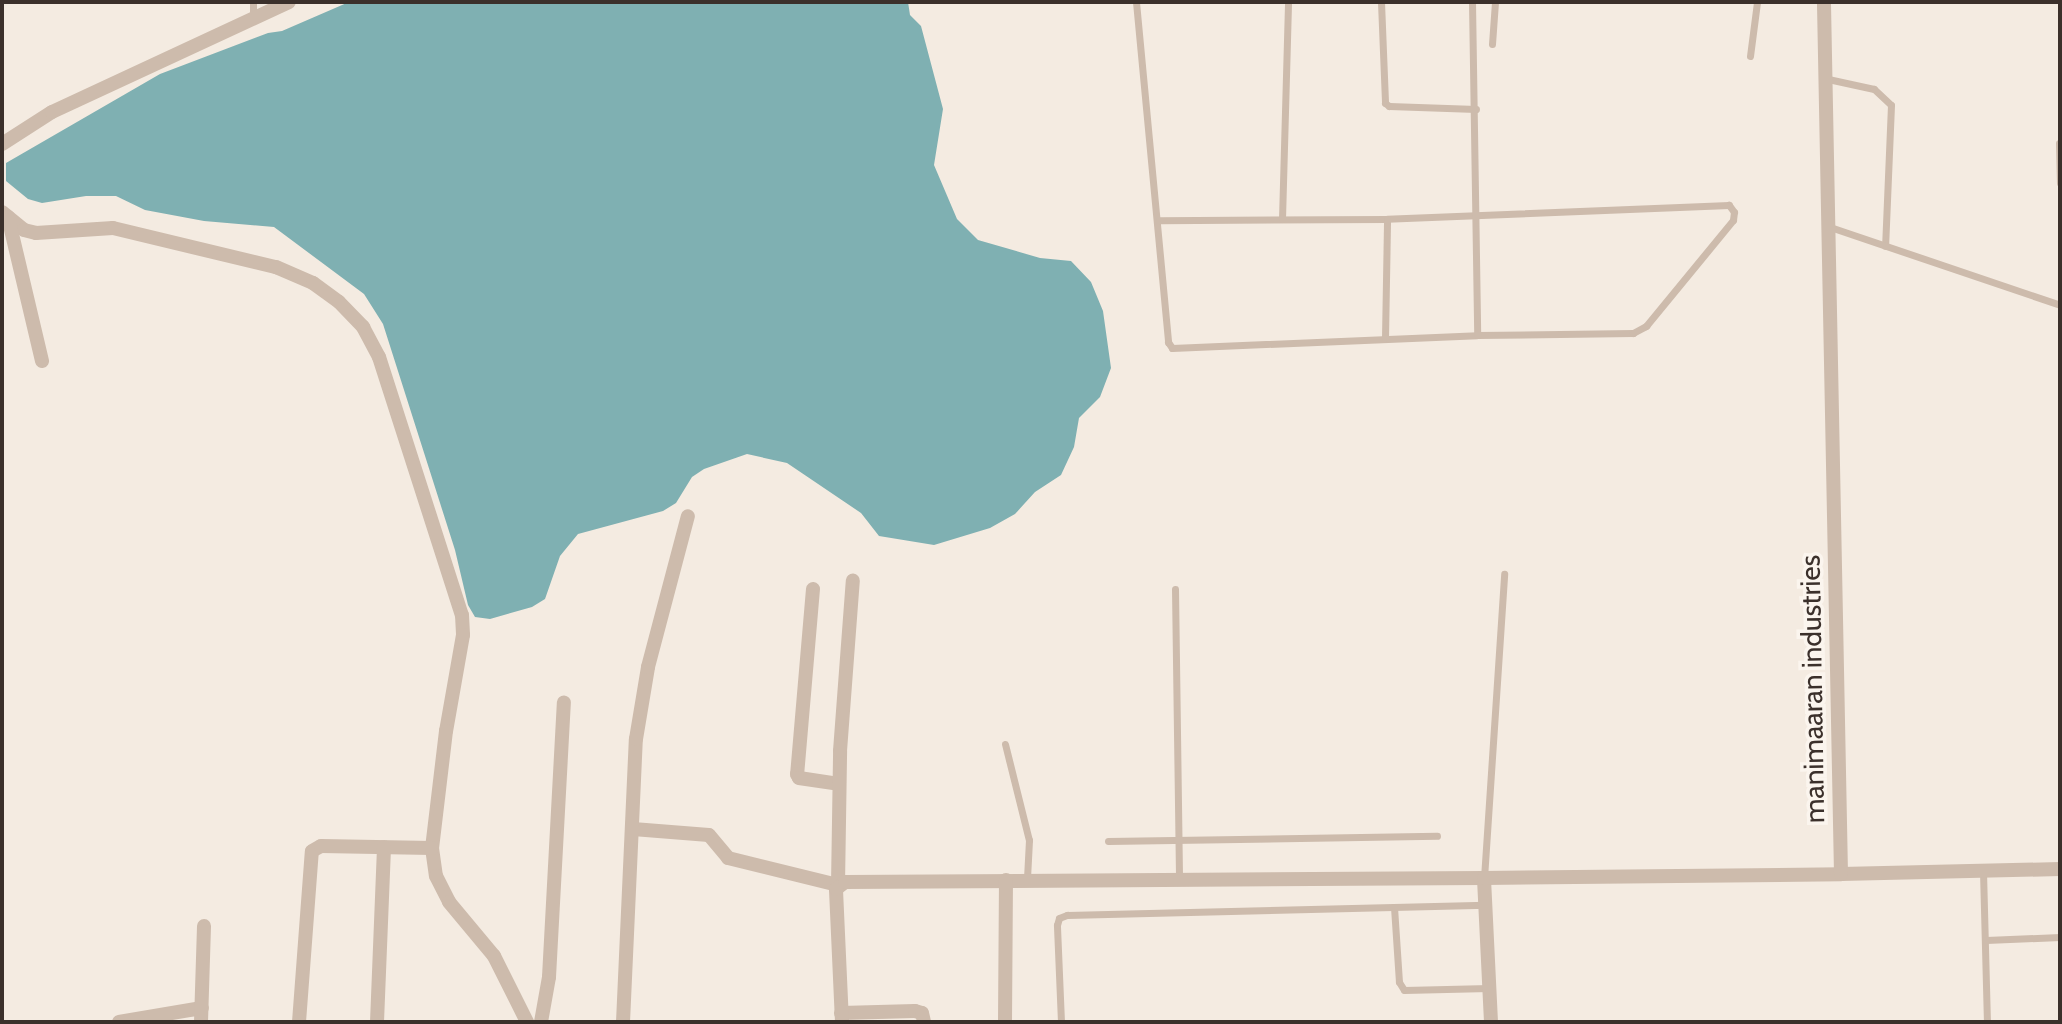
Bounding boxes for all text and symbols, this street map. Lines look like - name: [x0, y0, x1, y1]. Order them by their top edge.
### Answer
- street label: manimaaran industries: [1793, 554, 1831, 824]

